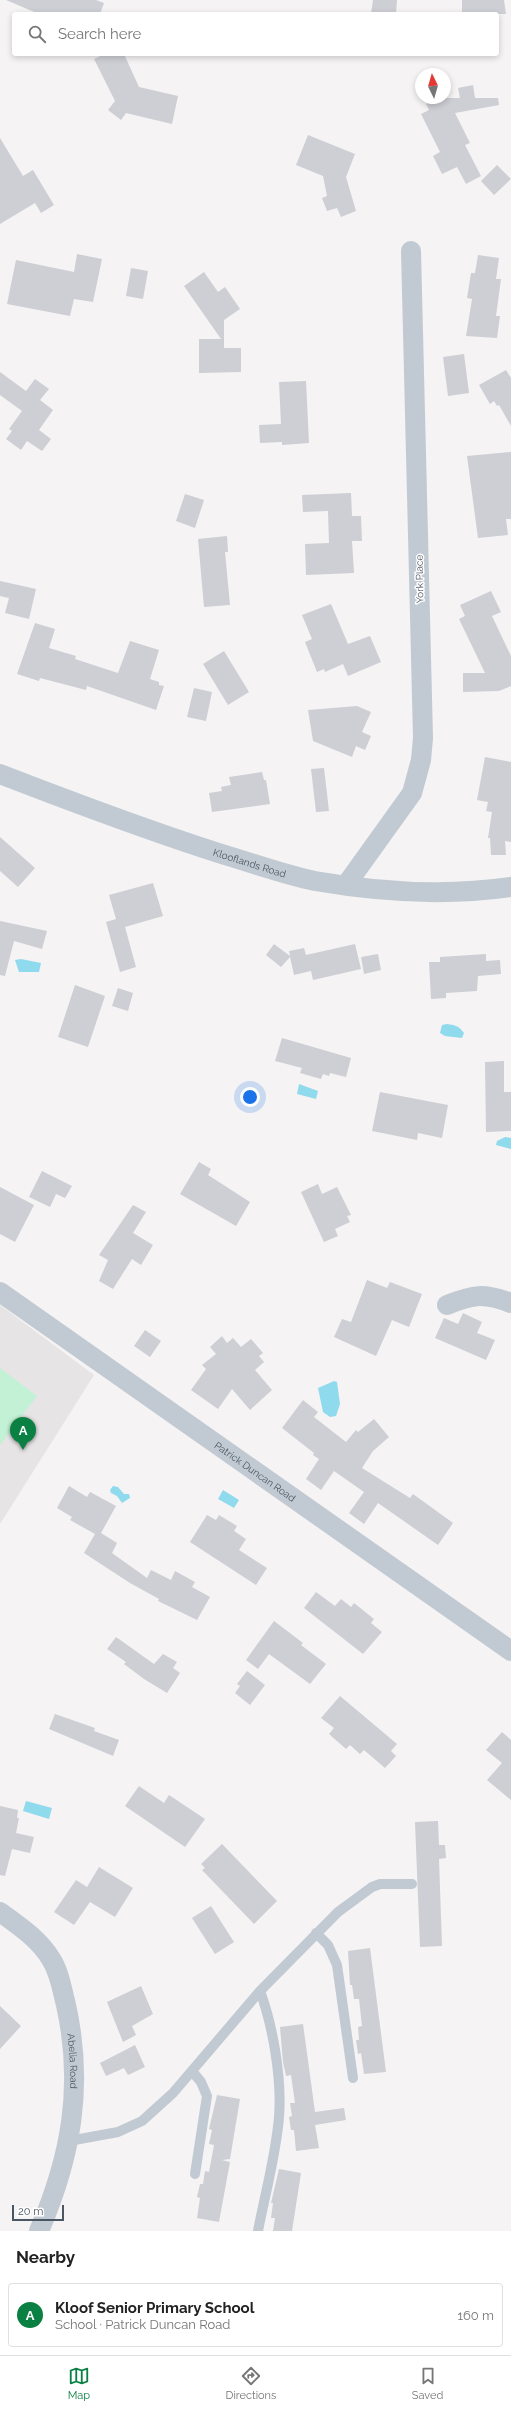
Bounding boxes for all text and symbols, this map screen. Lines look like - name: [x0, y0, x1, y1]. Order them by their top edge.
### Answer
- search box: [12, 12, 499, 56]
- icon: search: [26, 23, 48, 45]
- text: Search here: [58, 25, 141, 43]
- north arrow: [415, 68, 451, 104]
- street label: York Place: [414, 554, 425, 603]
- street label: Klooflands Road: [212, 847, 287, 880]
- your location: [240, 1087, 260, 1107]
- pin: A: [10, 1417, 36, 1450]
- street label: Patrick Duncan Road: [212, 1440, 298, 1504]
- street label: Abelia Road: [65, 2033, 79, 2089]
- scale bar: [12, 2203, 64, 2222]
- text: 20 m: [18, 2205, 43, 2218]
- text: Nearby: [16, 2247, 75, 2267]
- text: Kloof Senior Primary School: [55, 2299, 254, 2317]
- text: A: [26, 2308, 34, 2323]
- text: 160 m: [457, 2308, 494, 2323]
- text: School · Patrick Duncan Road: [55, 2317, 230, 2332]
- tab: Map: [68, 2365, 90, 2402]
- tab: Directions: [226, 2365, 276, 2402]
- tab: Saved: [412, 2365, 443, 2402]

